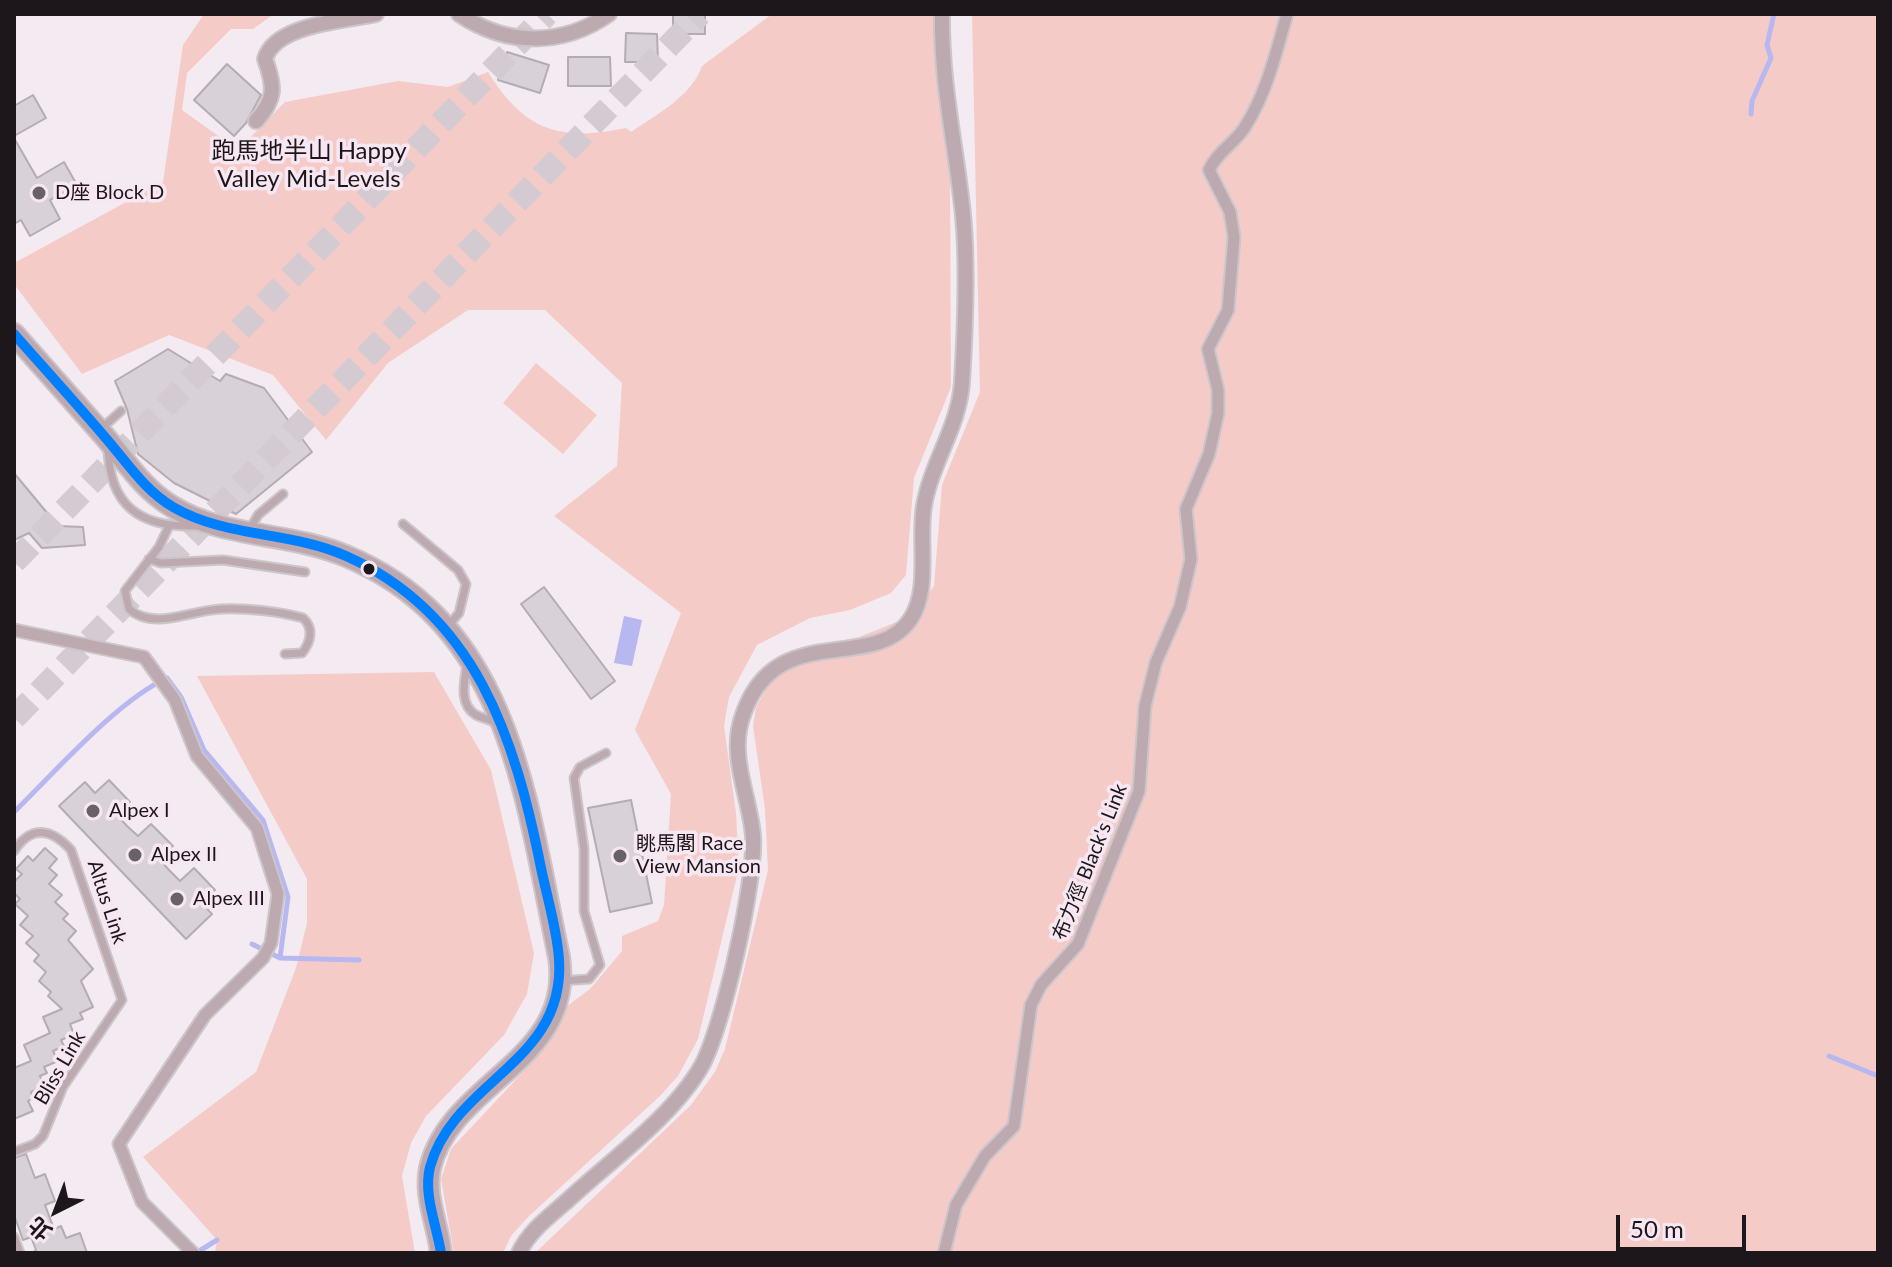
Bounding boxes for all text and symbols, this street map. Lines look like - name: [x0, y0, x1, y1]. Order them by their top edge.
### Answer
- district label: 跑馬地半山 Happy Valley Mid-Levels: [200, 137, 418, 193]
- place label: D座 Block D: [55, 181, 164, 205]
- marker: D座 Block D: [30, 184, 48, 202]
- unlabelled marker: [361, 561, 377, 577]
- street label: 布力徑 Black's Link: [1048, 780, 1132, 944]
- place label: Alpex I: [109, 799, 170, 823]
- marker: Alpex I: [84, 802, 102, 820]
- place label: 眺馬閣 Race View Mansion: [636, 832, 761, 879]
- place label: Alpex II: [151, 843, 217, 867]
- marker: Alpex II: [126, 846, 144, 864]
- marker: 眺馬閣 Race View Mansion: [611, 847, 629, 865]
- street label: Altus Link: [82, 857, 132, 947]
- place label: Alpex III: [193, 887, 265, 911]
- marker: Alpex III: [168, 890, 186, 908]
- street label: Bliss Link: [29, 1027, 91, 1109]
- north arrow: [16, 1171, 96, 1251]
- scale bar: [1620, 1199, 1750, 1249]
- text: 北: [22, 1212, 57, 1247]
- text: 50 m: [1630, 1214, 1684, 1243]

